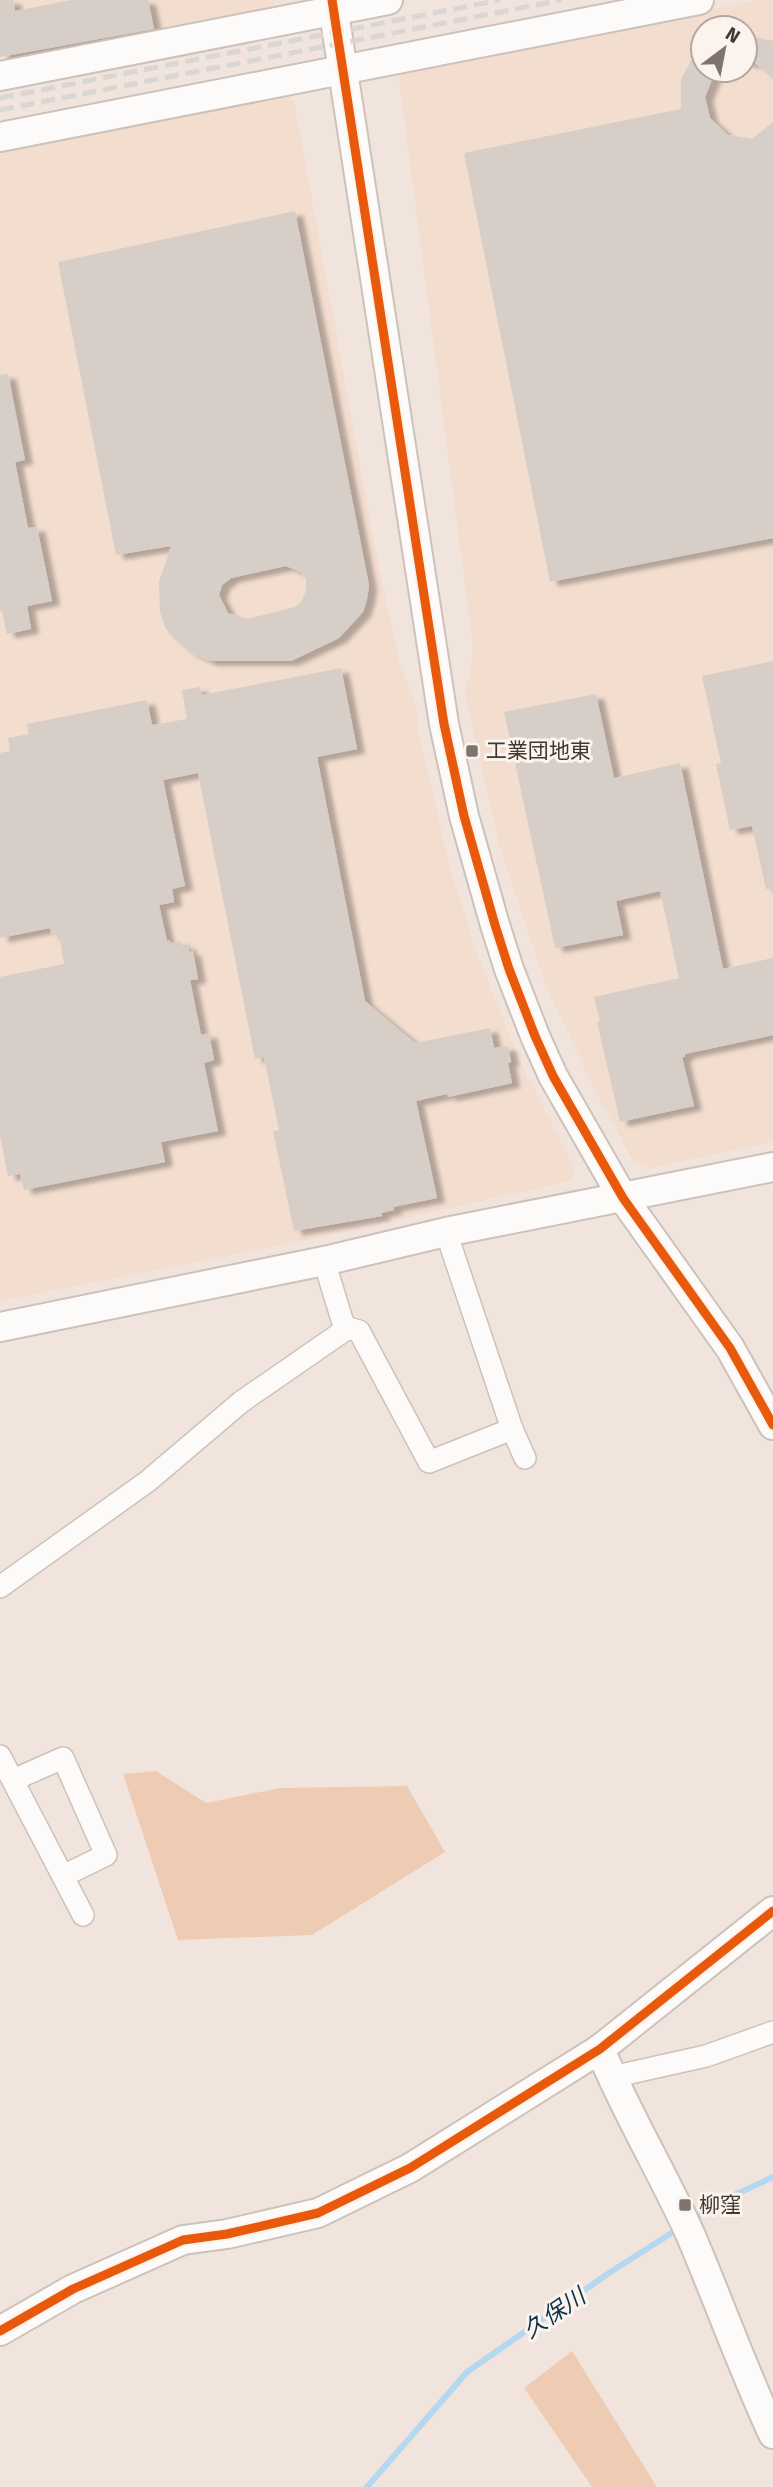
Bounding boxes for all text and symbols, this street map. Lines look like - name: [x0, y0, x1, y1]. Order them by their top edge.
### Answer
- north arrow: [689, 14, 759, 84]
- text: N: [721, 22, 744, 48]
- place label: 工業団地東: [486, 738, 591, 764]
- marker: 工業団地東: [464, 743, 480, 759]
- place label: 柳窪: [699, 2192, 741, 2218]
- marker: 柳窪: [677, 2197, 693, 2213]
- water label: 久保川: [518, 2280, 593, 2344]

